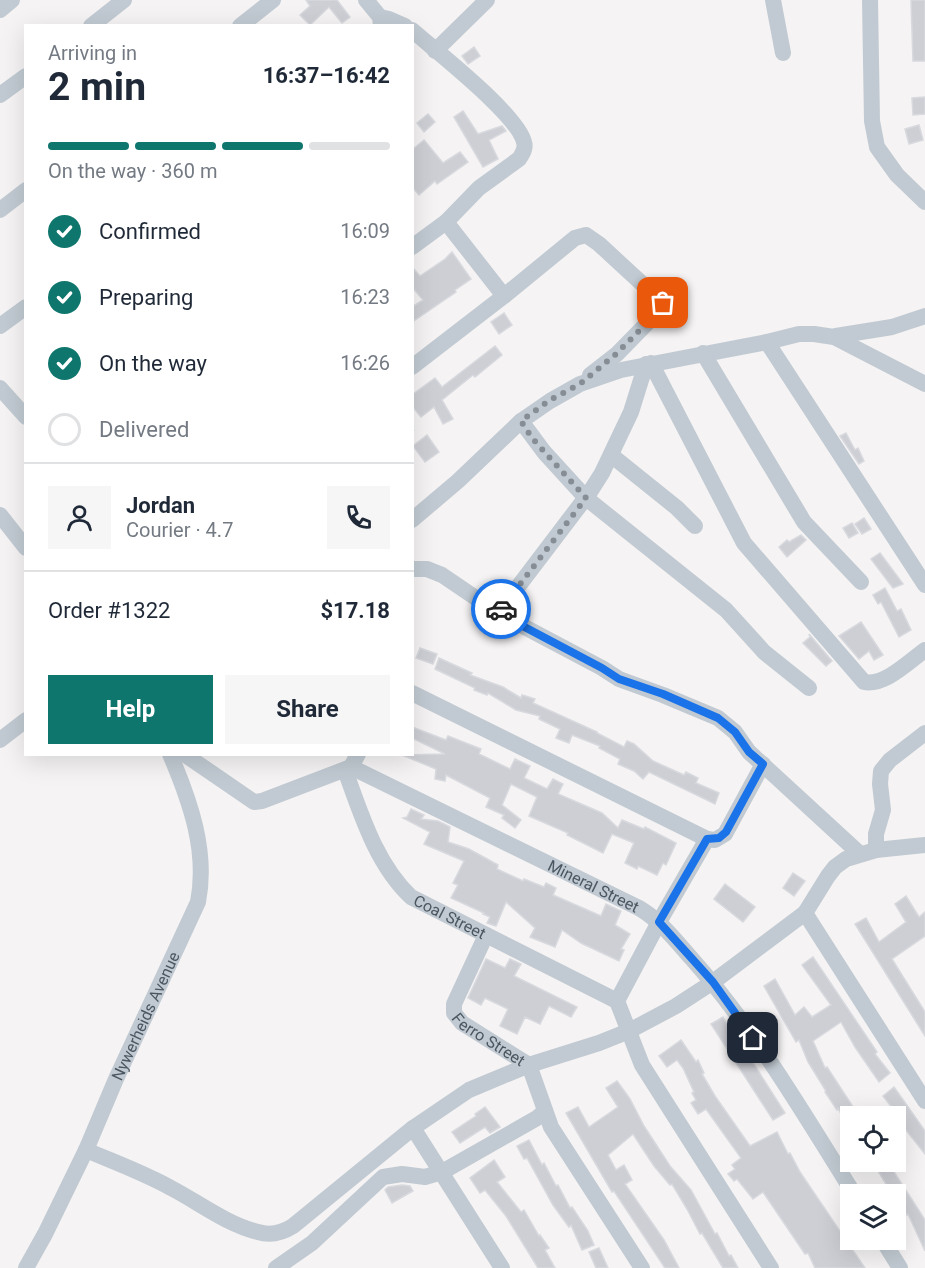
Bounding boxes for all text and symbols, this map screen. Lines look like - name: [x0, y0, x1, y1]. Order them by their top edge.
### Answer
- text: Arriving in: [48, 41, 137, 65]
- text: 16:37–16:42: [263, 63, 390, 88]
- text: 2 min: [48, 64, 146, 110]
- text: On the way · 360 m: [48, 159, 217, 183]
- icon: check: [48, 215, 81, 248]
- text: Confirmed: [99, 219, 201, 244]
- text: 16:09: [340, 219, 390, 243]
- pin: [637, 277, 688, 328]
- icon: check: [48, 281, 81, 314]
- text: Preparing: [99, 285, 193, 310]
- text: 16:23: [340, 285, 390, 309]
- icon: bag: [646, 286, 679, 319]
- icon: check: [48, 347, 81, 380]
- text: On the way: [99, 351, 207, 376]
- text: 16:26: [340, 351, 390, 375]
- text: Delivered: [99, 417, 189, 442]
- button: person: [48, 486, 111, 549]
- button: phone: [327, 486, 390, 549]
- text: Jordan: [126, 493, 195, 518]
- text: Courier · 4.7: [126, 518, 233, 542]
- courier: [471, 579, 531, 639]
- icon: car: [485, 593, 518, 626]
- text: Order #1322: [48, 598, 170, 623]
- text: $17.18: [321, 598, 390, 623]
- button: Help: [48, 675, 213, 744]
- button: Share: [225, 675, 390, 744]
- street label: Mineral Street: [545, 856, 642, 916]
- street label: Coal Street: [411, 890, 489, 943]
- street label: Nywerheids Avenue: [107, 949, 183, 1083]
- street label: Ferro Street: [448, 1009, 529, 1070]
- pin: [727, 1012, 778, 1063]
- icon: home: [736, 1021, 769, 1054]
- map controls: [840, 1106, 906, 1250]
- button: locate: [840, 1106, 906, 1172]
- button: layers: [840, 1184, 906, 1250]

